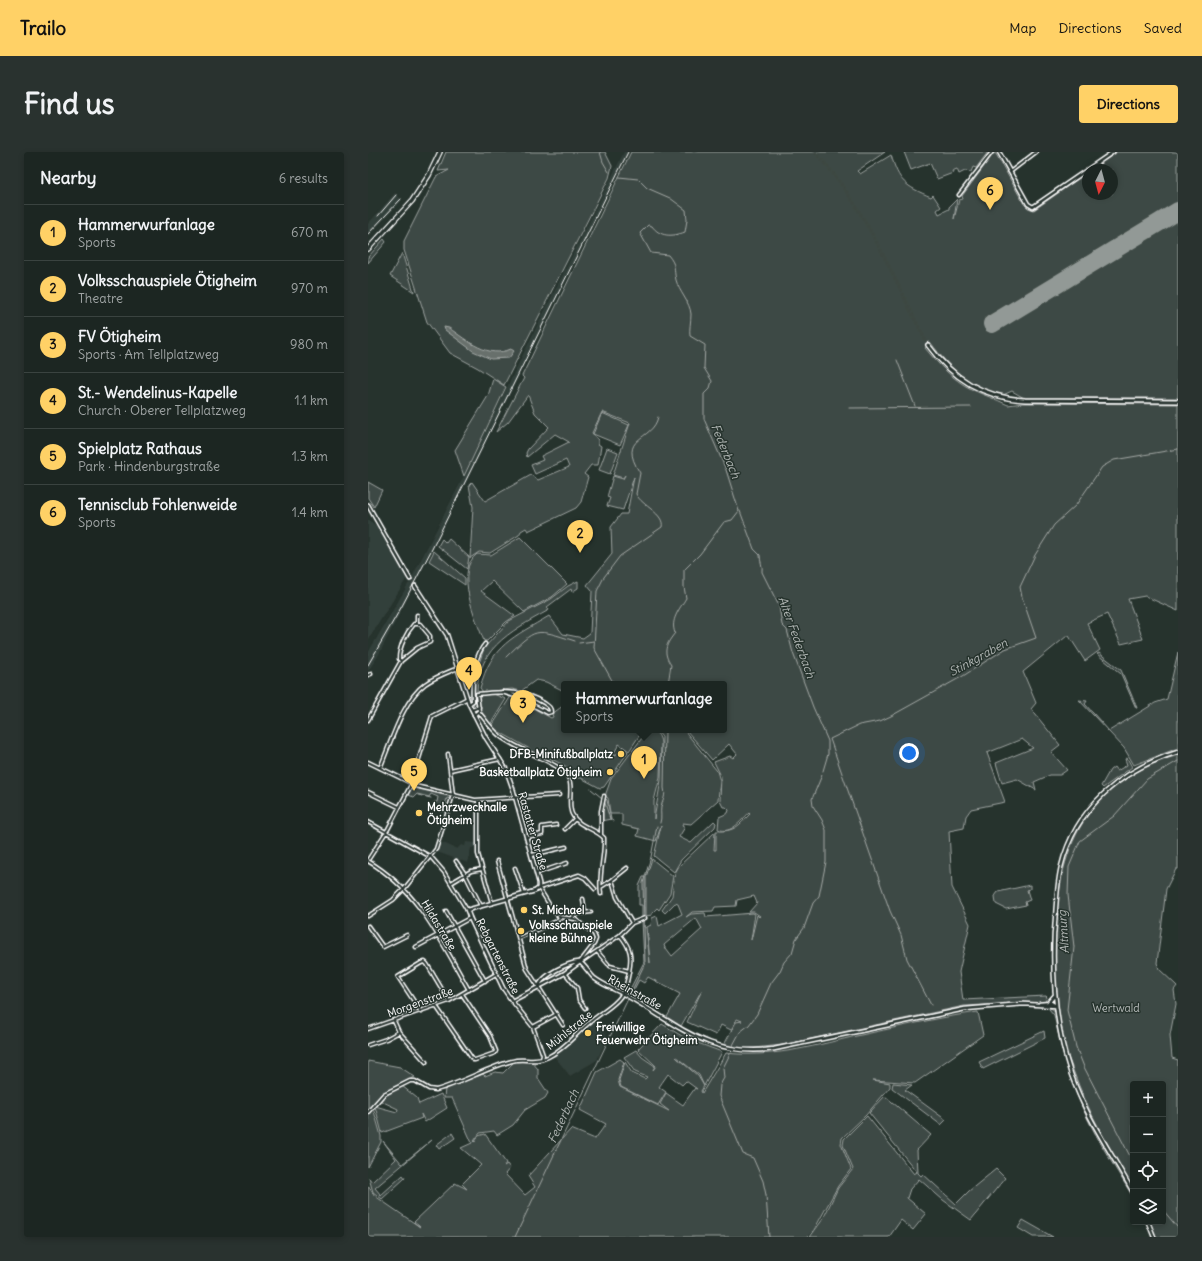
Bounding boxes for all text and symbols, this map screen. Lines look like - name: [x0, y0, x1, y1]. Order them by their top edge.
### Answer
- text: Trailo: [20, 16, 66, 40]
- text: Map: [1009, 19, 1036, 37]
- text: Directions: [1058, 19, 1122, 37]
- text: Saved: [1144, 19, 1182, 37]
- button: Directions: [1079, 85, 1178, 123]
- text: Find us: [24, 86, 115, 122]
- north arrow: [1082, 164, 1118, 200]
- text: Nearby: [40, 167, 96, 189]
- text: 6 results: [279, 170, 328, 187]
- pin: 6: [977, 177, 1003, 210]
- text: Hammerwurfanlage: [78, 215, 215, 234]
- text: 1: [50, 224, 56, 241]
- text: 670 m: [291, 224, 328, 241]
- text: Sports: [78, 234, 116, 251]
- text: Volksschauspiele Ötigheim: [78, 271, 257, 290]
- text: 2: [49, 280, 57, 297]
- text: 970 m: [291, 280, 328, 297]
- text: Theatre: [78, 290, 123, 307]
- text: FV Ötigheim: [78, 327, 161, 346]
- text: 3: [49, 336, 57, 353]
- text: 980 m: [290, 336, 328, 353]
- text: Sports · Am Tellplatzweg: [78, 346, 219, 363]
- text: St.- Wendelinus-Kapelle: [78, 383, 237, 402]
- text: 4: [49, 392, 57, 409]
- text: 1.1 km: [294, 392, 328, 409]
- text: Church · Oberer Tellplatzweg: [78, 402, 246, 419]
- water label: Federbach: [708, 422, 744, 481]
- text: Spielplatz Rathaus: [78, 439, 202, 458]
- text: 5: [49, 448, 57, 465]
- text: 1.3 km: [292, 448, 328, 465]
- text: Park · Hindenburgstraße: [78, 458, 220, 475]
- text: Tennisclub Fohlenweide: [78, 495, 237, 514]
- text: 6: [49, 504, 57, 521]
- text: 1.4 km: [292, 504, 328, 521]
- text: Sports: [78, 514, 116, 531]
- pin: 2: [567, 520, 593, 553]
- water label: Alter Federbach: [775, 594, 819, 681]
- water label: Stinkgraben: [946, 634, 1011, 679]
- pin: 4: [456, 657, 482, 690]
- popup: [561, 681, 727, 733]
- text: Hammerwurfanlage: [576, 689, 712, 708]
- pin: 3: [510, 690, 536, 723]
- text: Sports: [576, 708, 613, 725]
- your location: [899, 743, 919, 763]
- pin: 1: [631, 746, 657, 779]
- place label: DFB-Minifußballplatz: [510, 747, 614, 762]
- marker: DFB-Minifußballplatz: [616, 749, 626, 759]
- pin: 5: [401, 758, 427, 791]
- place label: Basketballplatz Ötigheim: [479, 764, 602, 780]
- marker: Basketballplatz Ötigheim: [605, 767, 615, 777]
- street label: Rastatter Straße: [515, 790, 551, 872]
- place label: Mehrzweckhalle Ötigheim: [427, 800, 507, 828]
- marker: Mehrzweckhalle Ötigheim: [414, 808, 424, 818]
- street label: Hildastraße: [418, 897, 460, 953]
- place label: St. Michael: [532, 903, 584, 917]
- marker: St. Michael: [519, 905, 529, 915]
- water label: Altmurg: [1054, 909, 1072, 954]
- street label: Rebgartenstraße: [473, 916, 523, 996]
- place label: Volksschauspiele kleine Bühne: [529, 918, 612, 945]
- marker: Volksschauspiele kleine Bühne: [516, 926, 526, 936]
- street label: Rheinstraße: [606, 971, 664, 1013]
- street label: Morgenstraße: [385, 984, 455, 1020]
- park label: Wertwald: [1092, 1001, 1140, 1015]
- street label: Mühlstraße: [543, 1007, 595, 1053]
- place label: Freiwillige Feuerwehr Ötigheim: [596, 1020, 698, 1048]
- marker: Freiwillige Feuerwehr Ötigheim: [583, 1028, 593, 1038]
- map controls: [1130, 1081, 1166, 1225]
- button: +: [1130, 1081, 1166, 1117]
- water label: Federbach: [544, 1086, 582, 1145]
- button: −: [1130, 1117, 1166, 1153]
- button: locate: [1130, 1153, 1166, 1189]
- button: layers: [1130, 1189, 1166, 1225]

